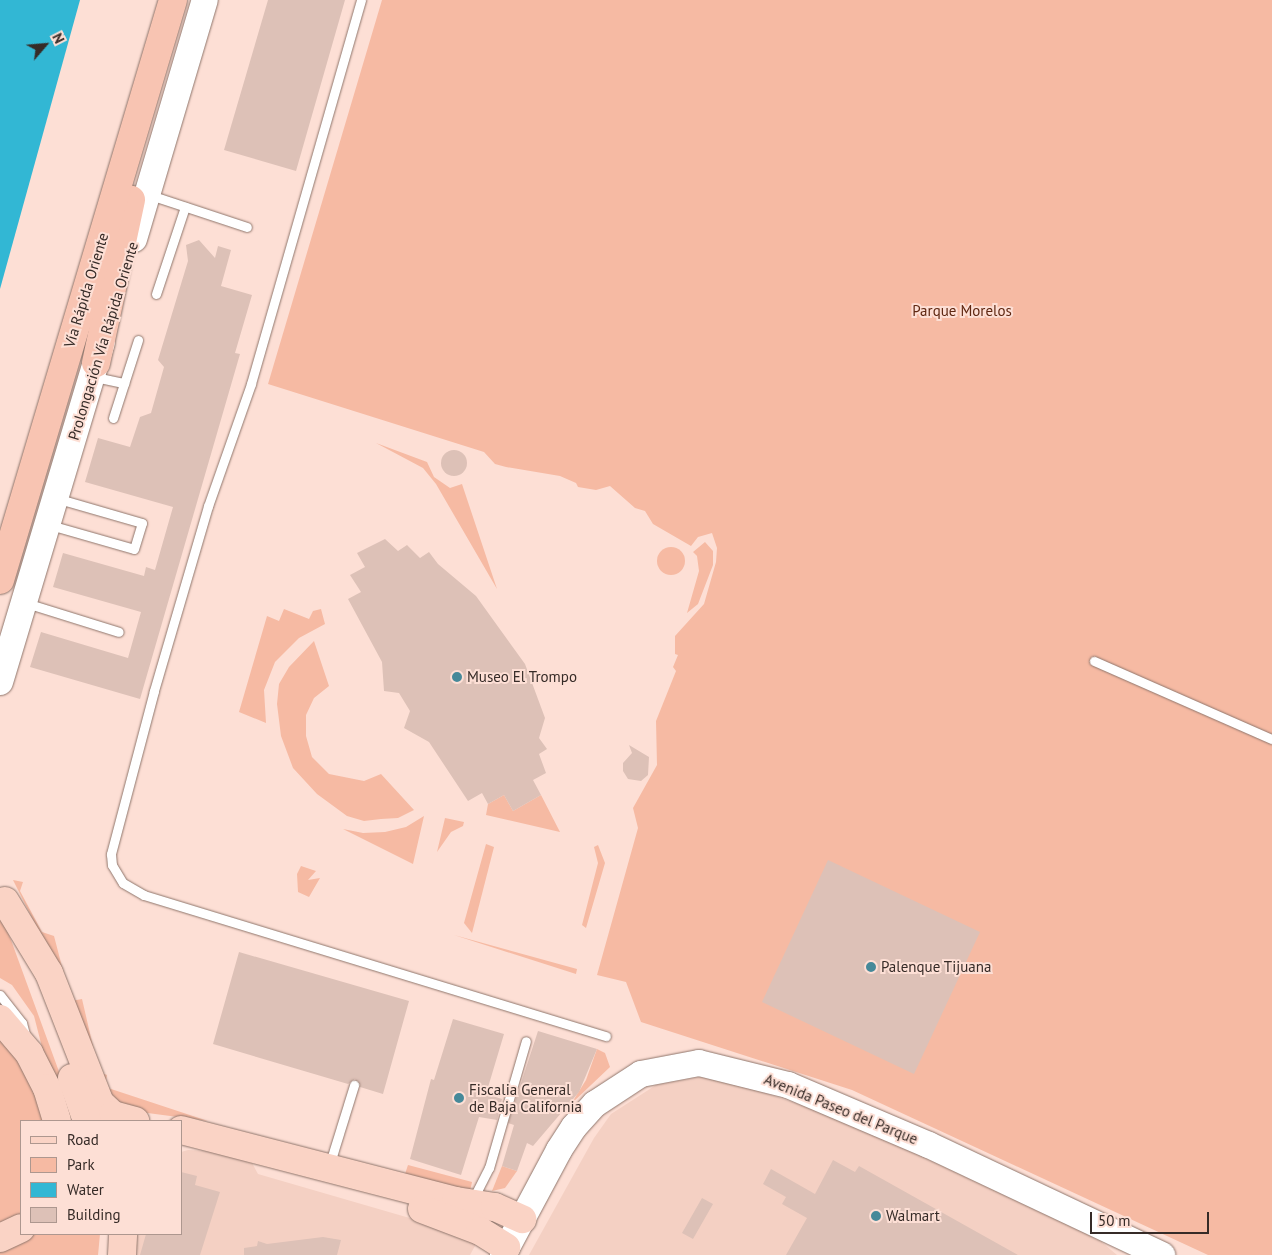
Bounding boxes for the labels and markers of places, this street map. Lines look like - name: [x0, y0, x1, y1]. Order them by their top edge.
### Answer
- place label: Museo El Trompo: [467, 668, 577, 686]
- marker: Museo El Trompo: [451, 671, 463, 683]
- place label: Palenque Tijuana: [881, 958, 992, 976]
- marker: Palenque Tijuana: [865, 961, 877, 973]
- place label: Fiscalia General de Baja California: [469, 1080, 582, 1115]
- marker: Fiscalia General de Baja California: [453, 1092, 465, 1104]
- place label: Walmart: [886, 1207, 940, 1225]
- marker: Walmart: [870, 1210, 882, 1222]

